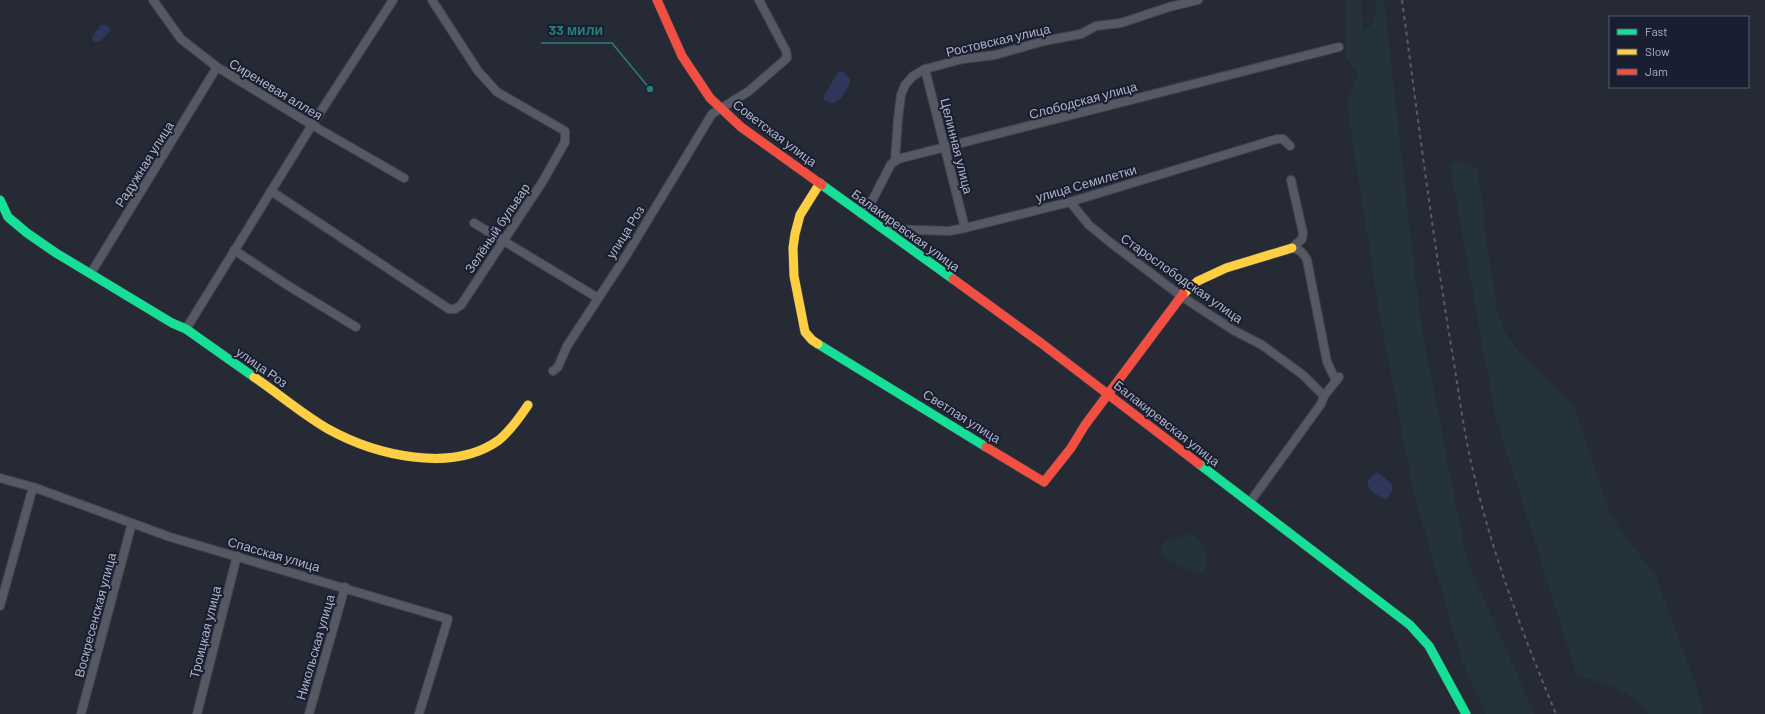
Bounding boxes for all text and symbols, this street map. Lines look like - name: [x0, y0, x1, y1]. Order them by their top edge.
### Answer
- legend: [1609, 16, 1749, 88]
- callout: 33 мили: [541, 17, 612, 43]
- street label: Ростовская улица: [944, 20, 1053, 60]
- text: 33 мили: [549, 21, 603, 38]
- text: Fast: [1645, 24, 1668, 38]
- text: Slow: [1645, 44, 1670, 58]
- street label: Сиреневая аллея: [227, 55, 325, 123]
- text: Jam: [1645, 64, 1668, 78]
- street label: Слободская улица: [1027, 78, 1140, 122]
- street label: Советская улица: [730, 96, 821, 170]
- street label: Целинная улица: [937, 96, 977, 196]
- street label: Радужная улица: [111, 117, 177, 210]
- street label: улица Семилетки: [1034, 161, 1138, 205]
- street label: Зелёный бульвар: [461, 180, 533, 276]
- street label: Балакиревская улица: [849, 185, 964, 275]
- street label: улица Роз: [602, 203, 648, 261]
- street label: Старослободская улица: [1118, 230, 1247, 327]
- street label: улица Роз: [233, 343, 291, 391]
- street label: Балакиревская улица: [1111, 377, 1224, 470]
- street label: Светлая улица: [920, 386, 1005, 447]
- street label: Спасская улица: [226, 533, 323, 575]
- street label: Воскресенская улица: [71, 550, 120, 679]
- street label: Троицкая улица: [186, 583, 224, 680]
- street label: Никольская улица: [292, 592, 338, 702]

